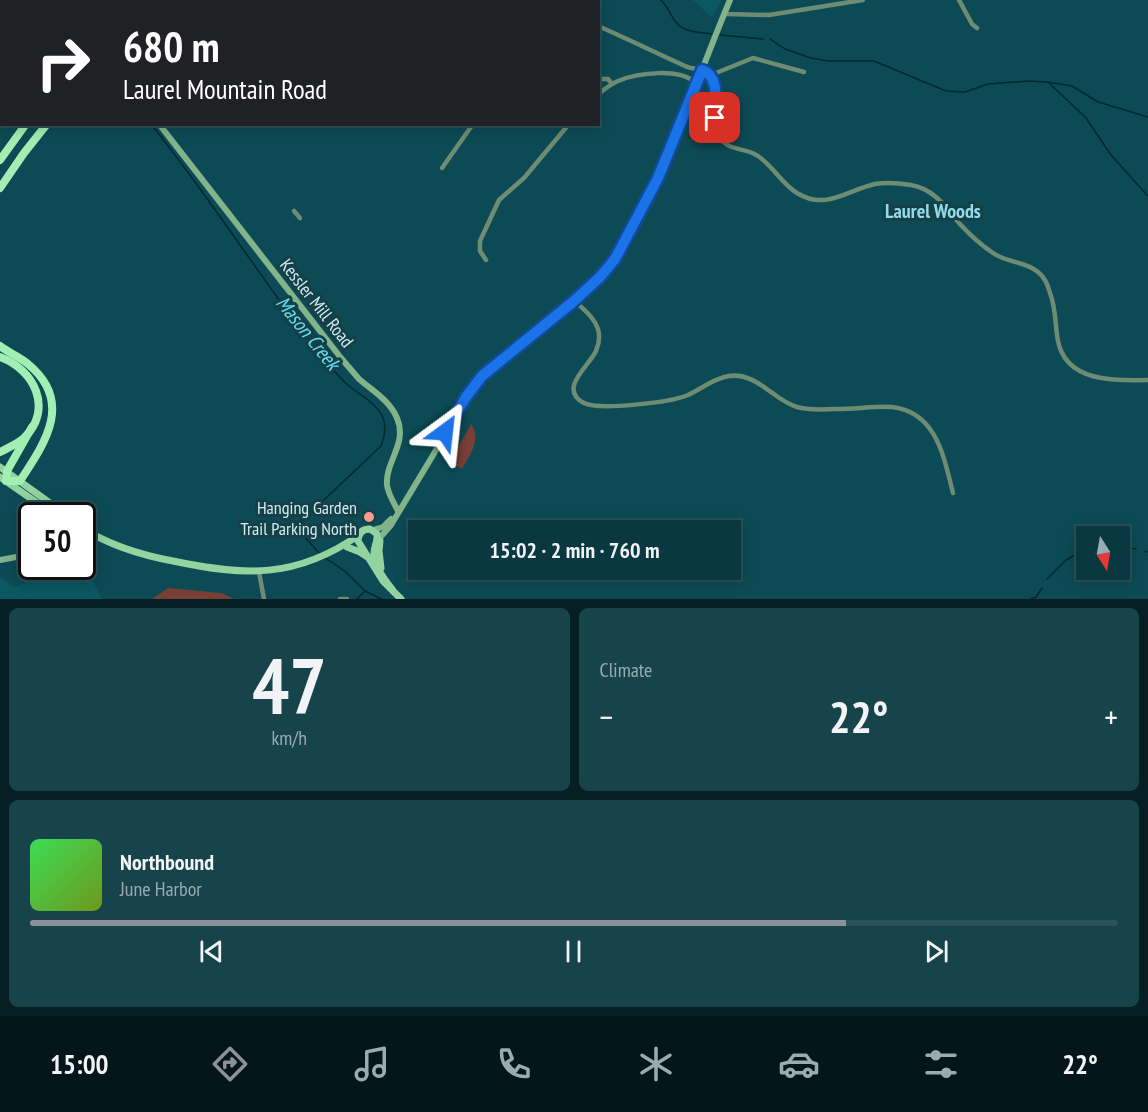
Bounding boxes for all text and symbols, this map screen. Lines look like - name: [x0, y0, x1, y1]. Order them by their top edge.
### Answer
- text: 680 m: [123, 19, 220, 74]
- icon: right: [24, 24, 102, 102]
- text: Laurel Mountain Road: [123, 72, 327, 106]
- pin: [689, 92, 740, 143]
- icon: arrive: [698, 101, 731, 134]
- district label: Laurel Woods: [885, 198, 981, 224]
- street label: Kessler Mill Road: [275, 254, 359, 352]
- water label: Mason Creek: [270, 291, 347, 377]
- position arrow: [413, 400, 477, 464]
- place label: Hanging Garden Trail Parking North: [241, 496, 357, 540]
- speed limit sign: 50: [18, 502, 96, 580]
- marker: Hanging Garden Trail Parking North: [362, 510, 376, 524]
- north arrow: [1076, 526, 1130, 580]
- map controls: [1076, 526, 1130, 580]
- text: 15:02 · 2 min · 760 m: [489, 536, 660, 564]
- text: 47: [252, 635, 327, 736]
- text: Climate: [600, 657, 652, 683]
- text: 22°: [829, 687, 888, 745]
- text: −: [600, 695, 613, 738]
- text: +: [1104, 695, 1118, 738]
- text: km/h: [272, 725, 307, 751]
- text: Northbound: [120, 848, 214, 876]
- text: June Harbor: [120, 876, 202, 902]
- icon: previous: [195, 935, 228, 968]
- icon: pause: [557, 935, 590, 968]
- icon: next: [920, 935, 953, 968]
- icon: directions: [209, 1043, 251, 1085]
- icon: music: [351, 1043, 393, 1085]
- icon: phone: [493, 1043, 535, 1085]
- icon: climate: [635, 1043, 677, 1085]
- icon: car: [778, 1043, 820, 1085]
- icon: filters: [920, 1043, 962, 1085]
- text: 15:00: [50, 1047, 109, 1081]
- text: 22°: [1062, 1047, 1098, 1081]

